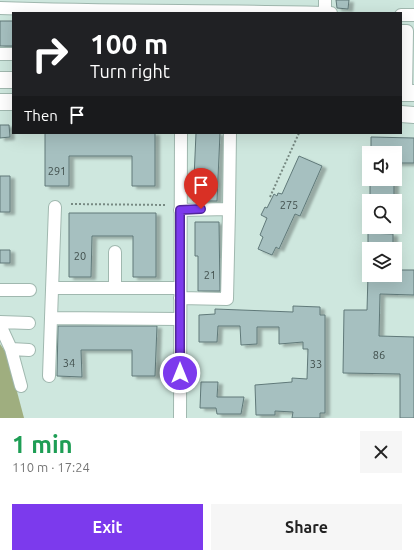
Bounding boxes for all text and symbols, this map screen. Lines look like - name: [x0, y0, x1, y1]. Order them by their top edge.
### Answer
- icon: right: [24, 28, 76, 80]
- text: 100 m: [90, 28, 168, 59]
- text: Turn right: [90, 61, 170, 81]
- icon: arrive: [66, 104, 88, 126]
- text: Then: [24, 107, 58, 124]
- map controls: [362, 146, 402, 282]
- button: sound: [362, 146, 402, 186]
- house number: 291: [48, 165, 66, 177]
- pin: [184, 168, 218, 209]
- icon: arrive: [190, 174, 212, 196]
- button: search: [362, 194, 402, 234]
- house number: 275: [280, 199, 298, 211]
- button: layers: [362, 242, 402, 282]
- house number: 20: [74, 250, 86, 262]
- house number: 21: [204, 269, 216, 281]
- house number: 86: [373, 349, 385, 361]
- position arrow: [159, 352, 201, 394]
- house number: 34: [63, 357, 75, 369]
- house number: 33: [310, 358, 322, 370]
- text: 1 min: [12, 431, 73, 458]
- button: close: [360, 431, 402, 473]
- text: 110 m · 17:24: [12, 460, 90, 474]
- button: Exit: [12, 504, 203, 550]
- button: Share: [211, 504, 402, 550]

